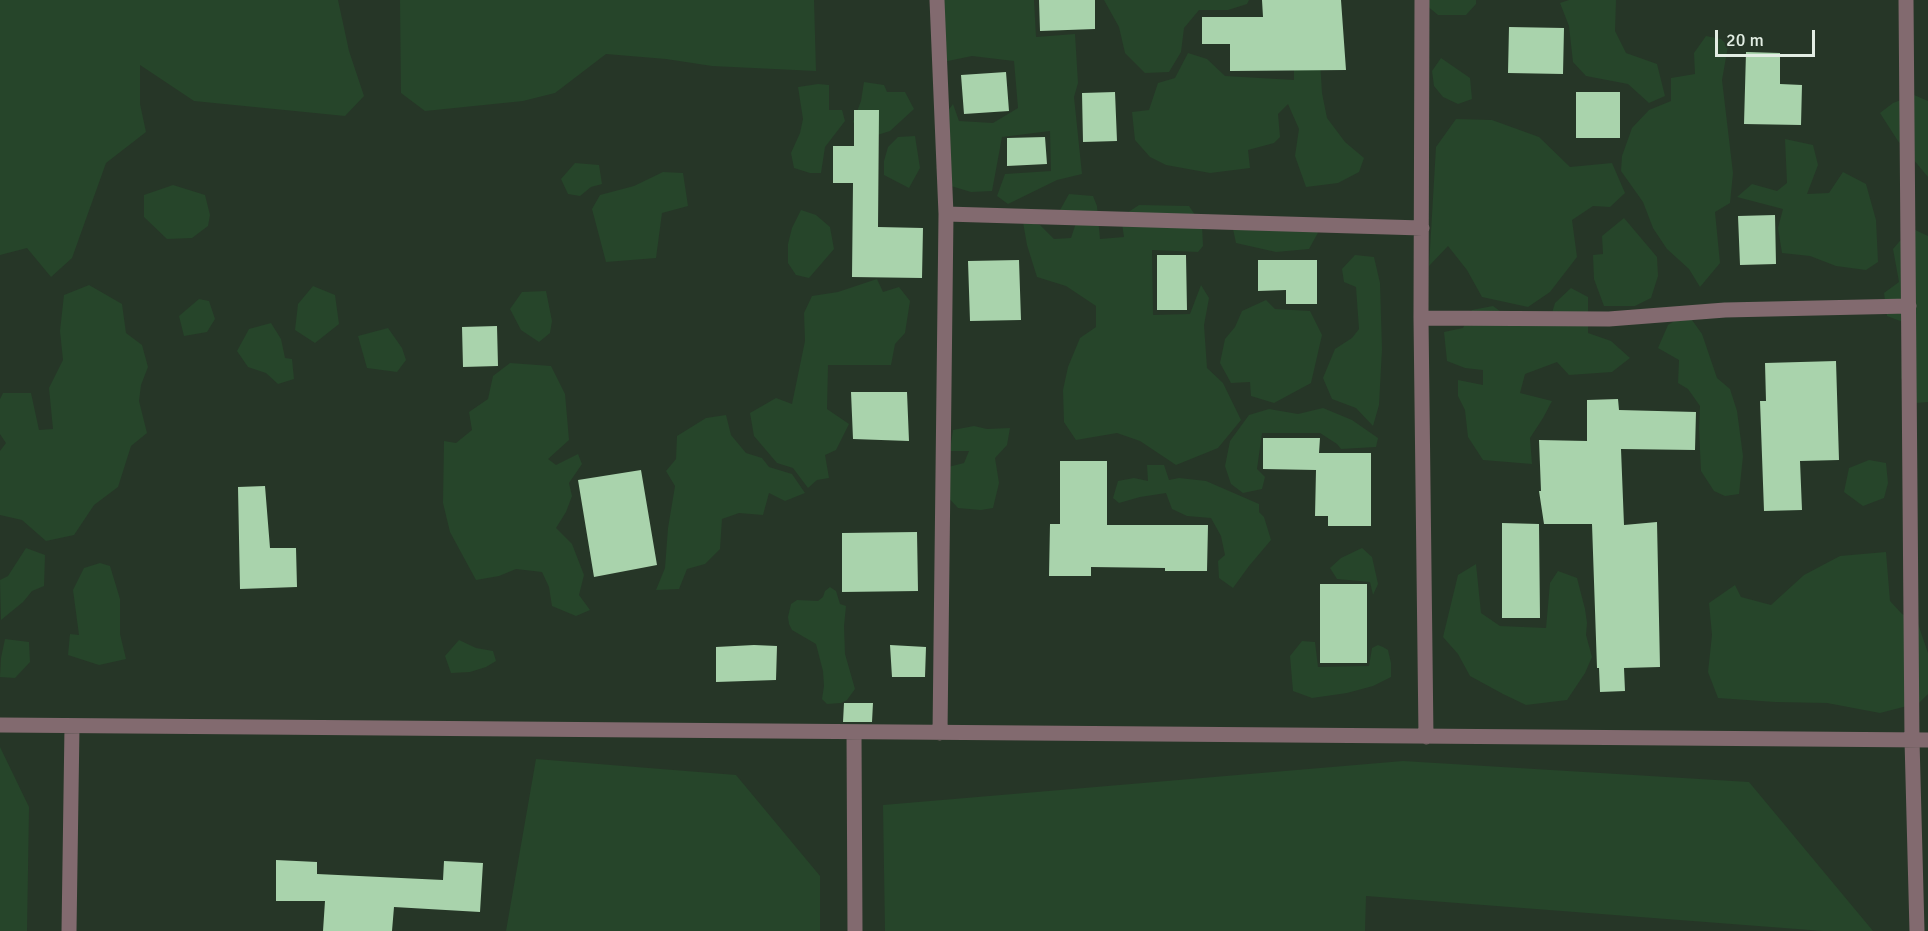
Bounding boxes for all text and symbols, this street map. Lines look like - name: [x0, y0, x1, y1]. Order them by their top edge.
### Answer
- scale bar: [1718, 18, 1818, 56]
- text: 20 m: [1726, 29, 1764, 51]

